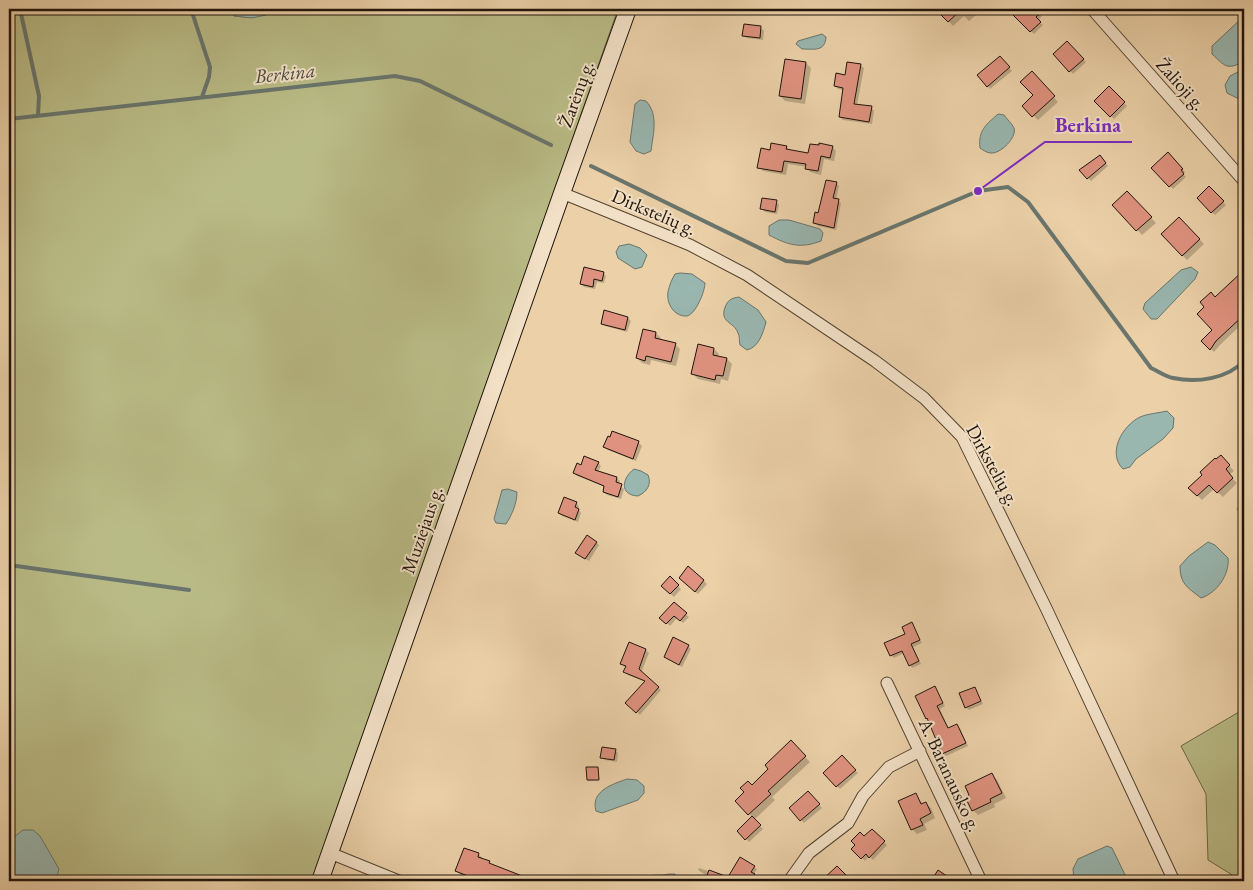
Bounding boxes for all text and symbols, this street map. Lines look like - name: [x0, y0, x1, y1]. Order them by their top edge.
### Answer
- street label: Žalioji g.: [1151, 52, 1211, 116]
- water label: Berkina: [252, 57, 317, 89]
- street label: Žarėnų g.: [552, 57, 600, 131]
- callout: Berkina: [1045, 107, 1132, 142]
- text: Berkina: [1055, 112, 1121, 138]
- street label: Dirkstelių g.: [608, 183, 700, 241]
- street label: Dirkstelių g.: [960, 420, 1026, 510]
- street label: Muziejaus g.: [395, 483, 449, 577]
- street label: A. Baranausko g.: [912, 713, 987, 836]

